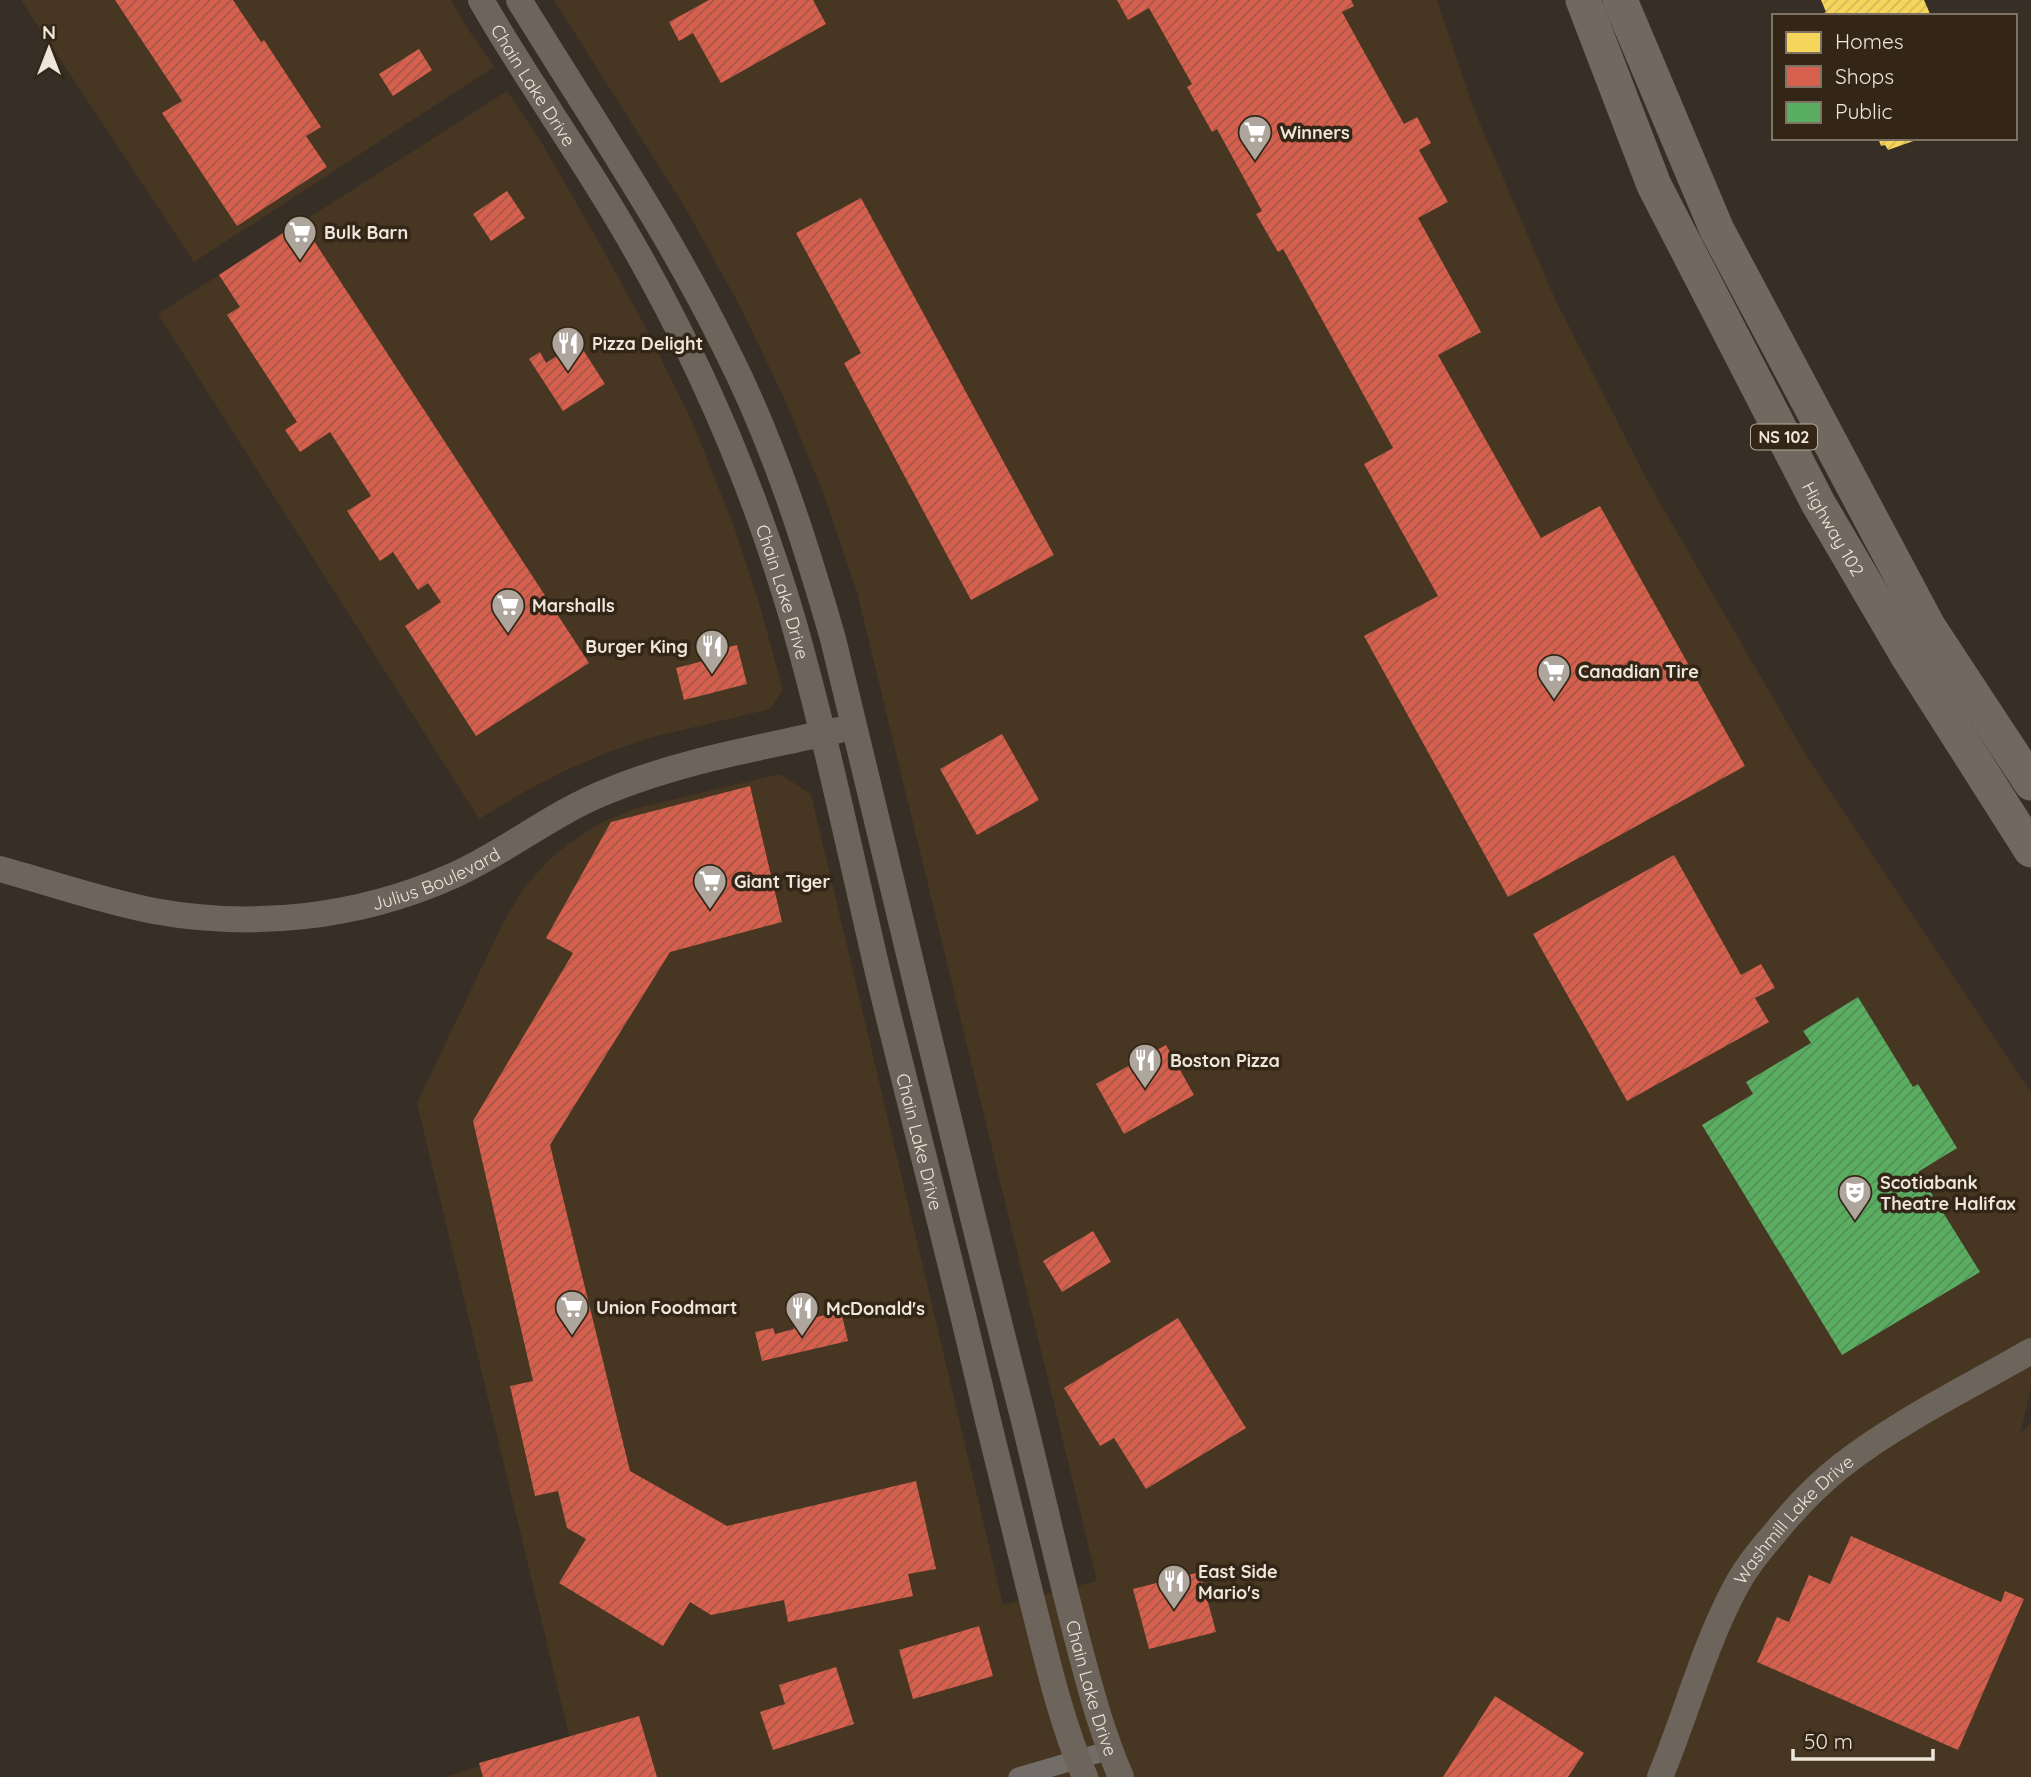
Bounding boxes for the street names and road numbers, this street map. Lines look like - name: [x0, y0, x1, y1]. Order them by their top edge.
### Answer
- street label: Chain Lake Drive: [486, 20, 581, 150]
- road number: NS 102: [1751, 424, 1817, 450]
- street label: Highway 102: [1797, 478, 1870, 580]
- street label: Chain Lake Drive: [751, 521, 815, 662]
- street label: Julius Boulevard: [369, 842, 504, 915]
- street label: Chain Lake Drive: [892, 1071, 948, 1213]
- street label: Washmill Lake Drive: [1728, 1449, 1858, 1589]
- street label: Chain Lake Drive: [1061, 1618, 1123, 1759]

